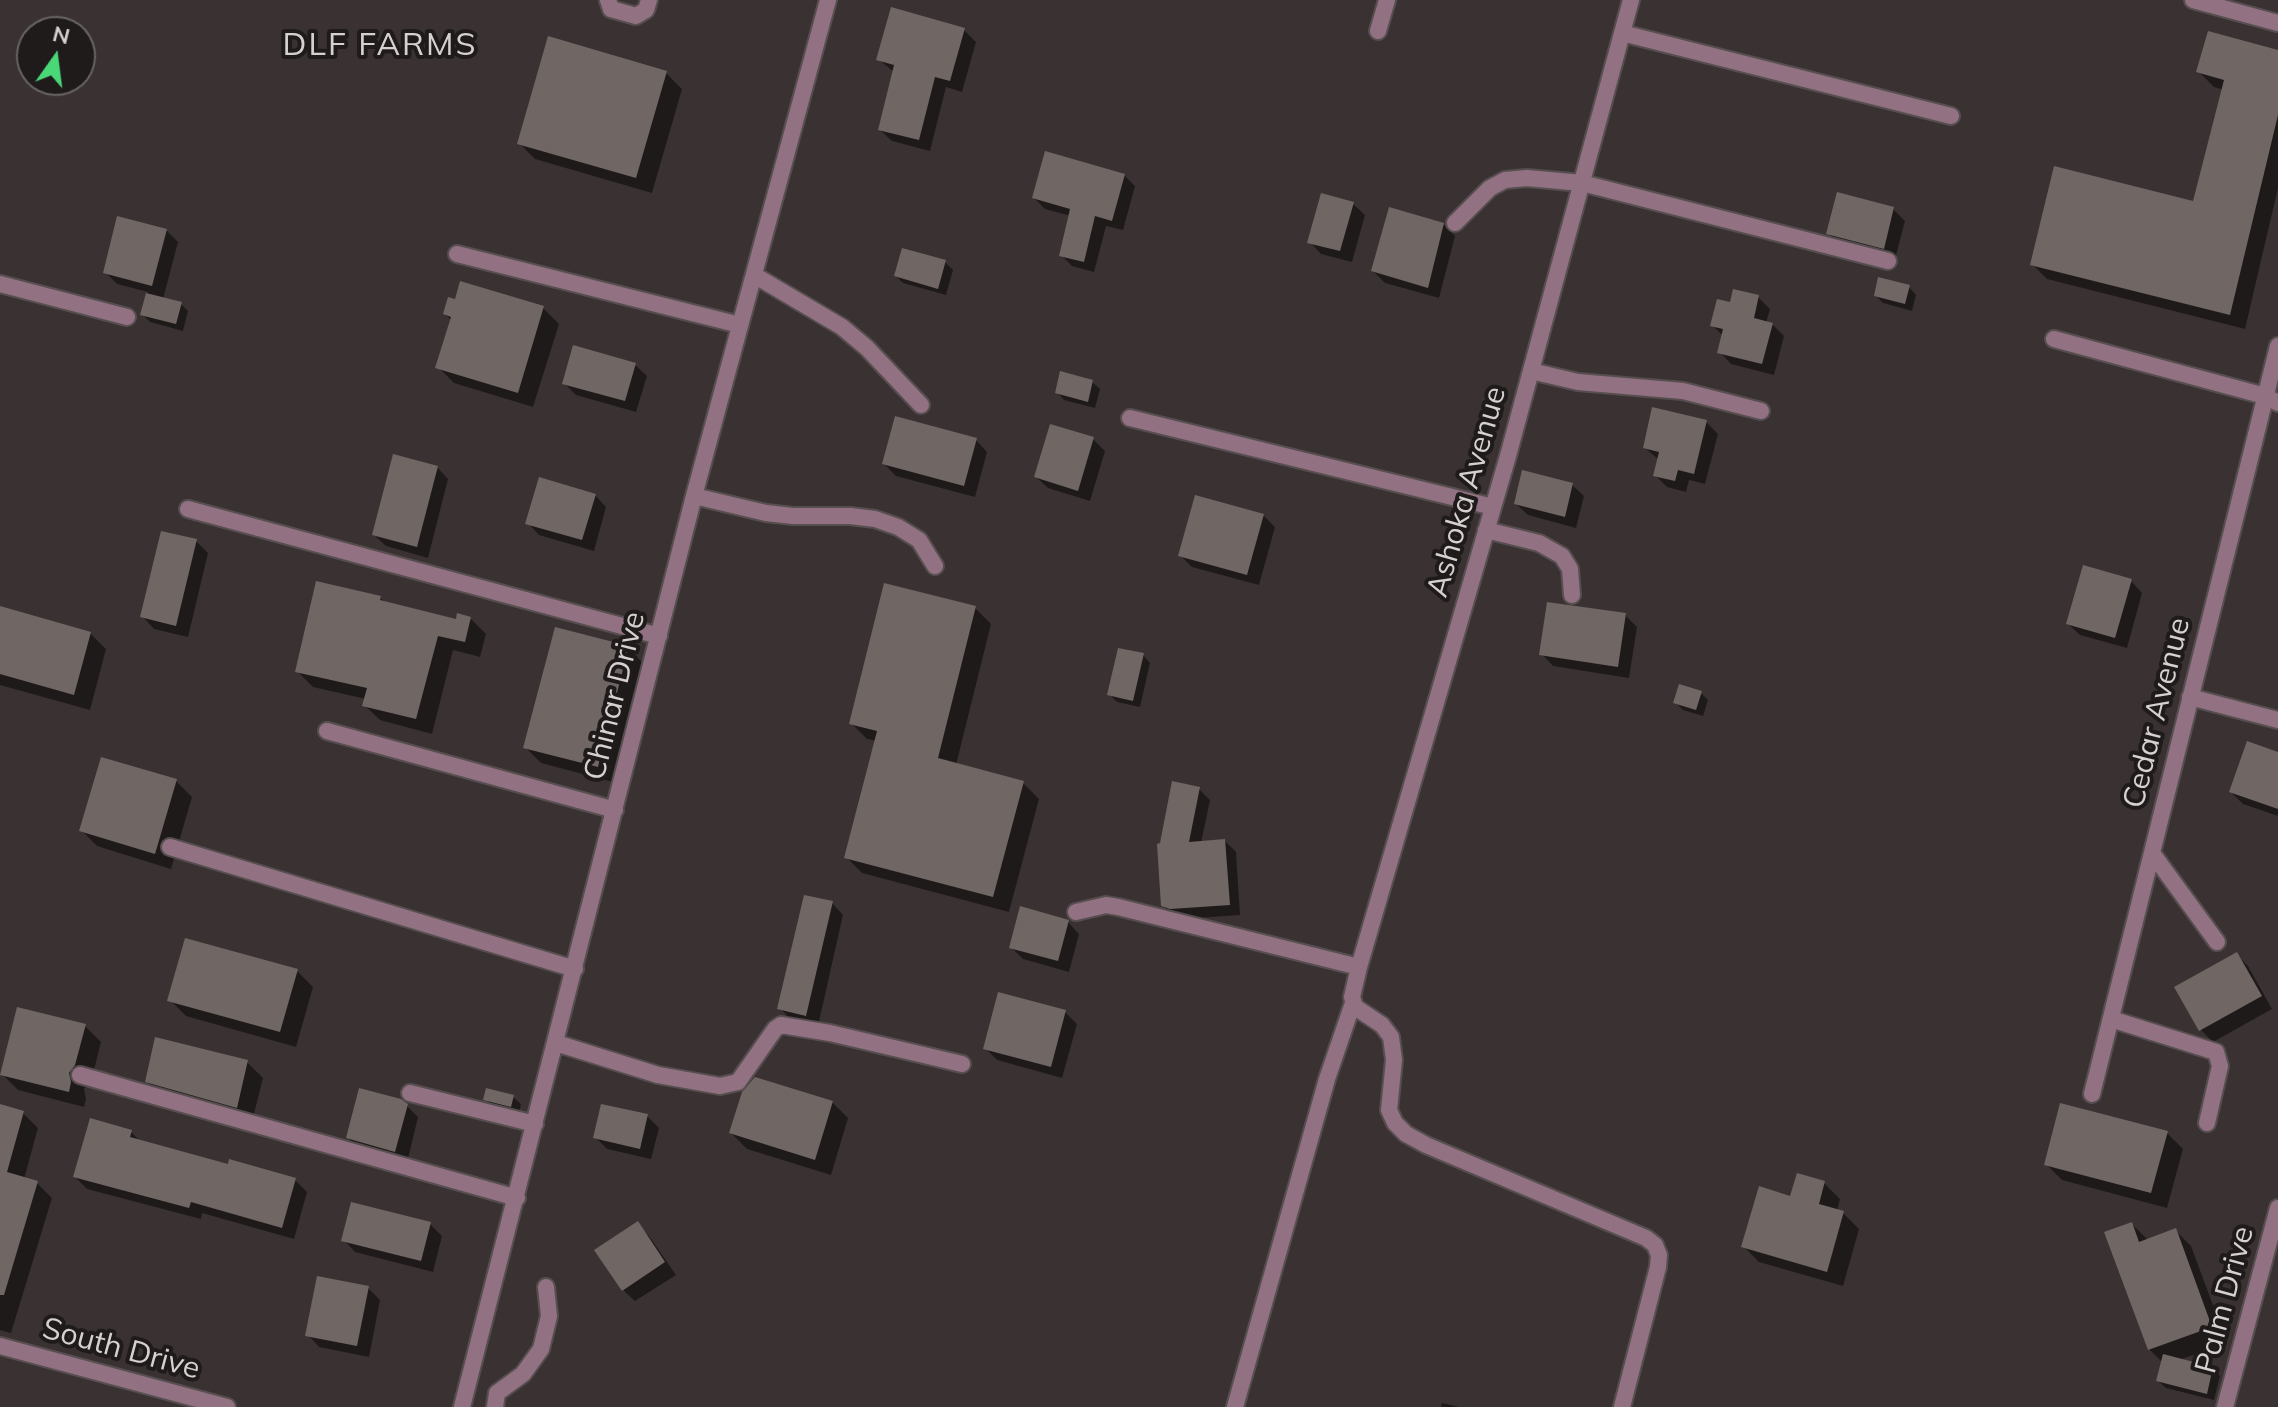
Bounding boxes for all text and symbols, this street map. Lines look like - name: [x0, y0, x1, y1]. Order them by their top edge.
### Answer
- north arrow: [16, 16, 96, 96]
- text: N: [50, 19, 73, 50]
- district label: DLF FARMS: [283, 26, 477, 64]
- street label: Ashoka Avenue: [1420, 383, 1514, 601]
- street label: Chinar Drive: [577, 608, 653, 784]
- street label: Cedar Avenue: [2116, 614, 2198, 812]
- street label: Palm Drive: [2188, 1223, 2262, 1377]
- street label: South Drive: [38, 1311, 204, 1387]

